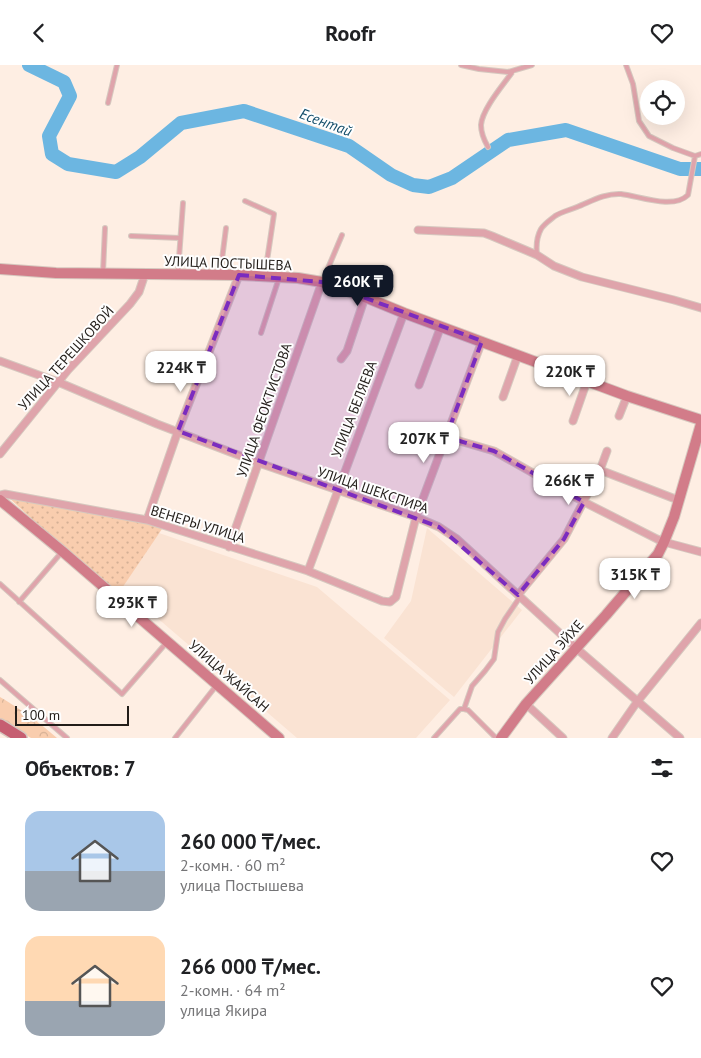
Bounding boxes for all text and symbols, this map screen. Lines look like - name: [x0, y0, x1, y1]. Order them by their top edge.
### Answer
- icon: back: [25, 19, 53, 47]
- text: Roofr: [325, 19, 376, 47]
- icon: heart: [648, 19, 676, 47]
- map controls: [640, 80, 685, 125]
- button: locate: [640, 80, 685, 125]
- water label: Есентай: [297, 104, 355, 140]
- street label: УЛИЦА ПОСТЫШЕВА: [164, 252, 293, 274]
- pin: 260K ₸: [317, 265, 399, 307]
- text: 260K ₸: [333, 271, 383, 291]
- street label: УЛИЦА ТЕРЕШКОВОЙ: [14, 302, 118, 414]
- street label: УЛИЦА ФЕОКТИСТОВА: [233, 340, 296, 480]
- pin: 224K ₸: [140, 351, 222, 393]
- pin: 220K ₸: [529, 355, 611, 397]
- text: 224K ₸: [156, 357, 206, 377]
- street label: УЛИЦА БЕЛЯЕВА: [327, 357, 381, 460]
- text: 220K ₸: [545, 361, 595, 381]
- pin: 207K ₸: [383, 421, 465, 464]
- text: 207K ₸: [399, 428, 449, 448]
- street label: УЛИЦА ШЕКСПИРА: [315, 463, 432, 518]
- pin: 266K ₸: [528, 463, 610, 506]
- text: 266K ₸: [544, 470, 594, 490]
- street label: ВЕНЕРЫ УЛИЦА: [149, 501, 248, 547]
- pin: 315K ₸: [594, 557, 676, 600]
- text: 315K ₸: [610, 564, 660, 584]
- pin: 293K ₸: [91, 585, 173, 628]
- text: 293K ₸: [107, 592, 157, 612]
- street label: УЛИЦА ЭЙХЕ: [520, 616, 588, 688]
- street label: УЛИЦА ЖАЙСАН: [185, 636, 273, 716]
- scale bar: [15, 703, 129, 726]
- text: 100 m: [22, 706, 60, 724]
- icon: filters: [648, 754, 676, 782]
- text: Объектов: 7: [25, 755, 136, 782]
- text: 260 000 ₸/мес.: [180, 828, 321, 855]
- icon: home: [65, 831, 125, 891]
- icon: heart: [648, 847, 676, 875]
- text: 2-комн. · 60 m²: [180, 855, 286, 875]
- text: улица Постышева: [180, 875, 304, 895]
- text: 266 000 ₸/мес.: [180, 953, 321, 980]
- icon: home: [65, 956, 125, 1016]
- icon: heart: [648, 972, 676, 1000]
- text: 2-комн. · 64 m²: [180, 980, 286, 1000]
- text: улица Якира: [180, 1000, 267, 1020]

